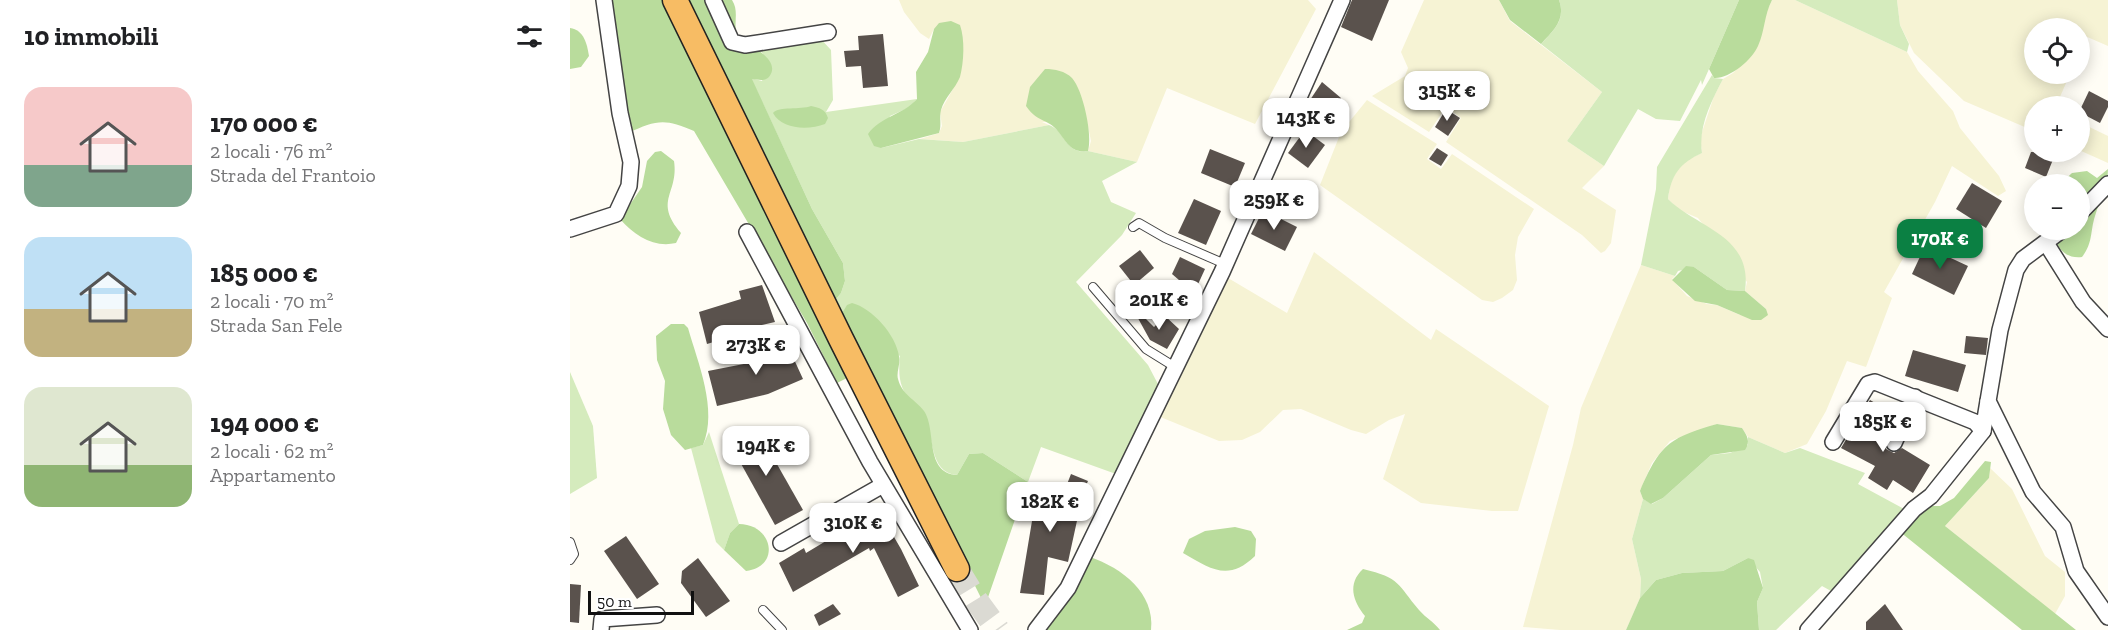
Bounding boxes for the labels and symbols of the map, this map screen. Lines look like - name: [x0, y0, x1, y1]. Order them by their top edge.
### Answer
- pin: 315K €: [1398, 71, 1496, 122]
- pin: 143K €: [1257, 98, 1355, 149]
- pin: 259K €: [1225, 180, 1323, 231]
- pin: 170K €: [1891, 219, 1989, 270]
- pin: 201K €: [1110, 280, 1208, 331]
- pin: 273K €: [707, 325, 805, 376]
- pin: 185K €: [1834, 402, 1932, 453]
- pin: 194K €: [717, 426, 815, 477]
- pin: 182K €: [1001, 482, 1099, 533]
- pin: 310K €: [804, 503, 902, 554]
- scale bar: [588, 588, 694, 616]

